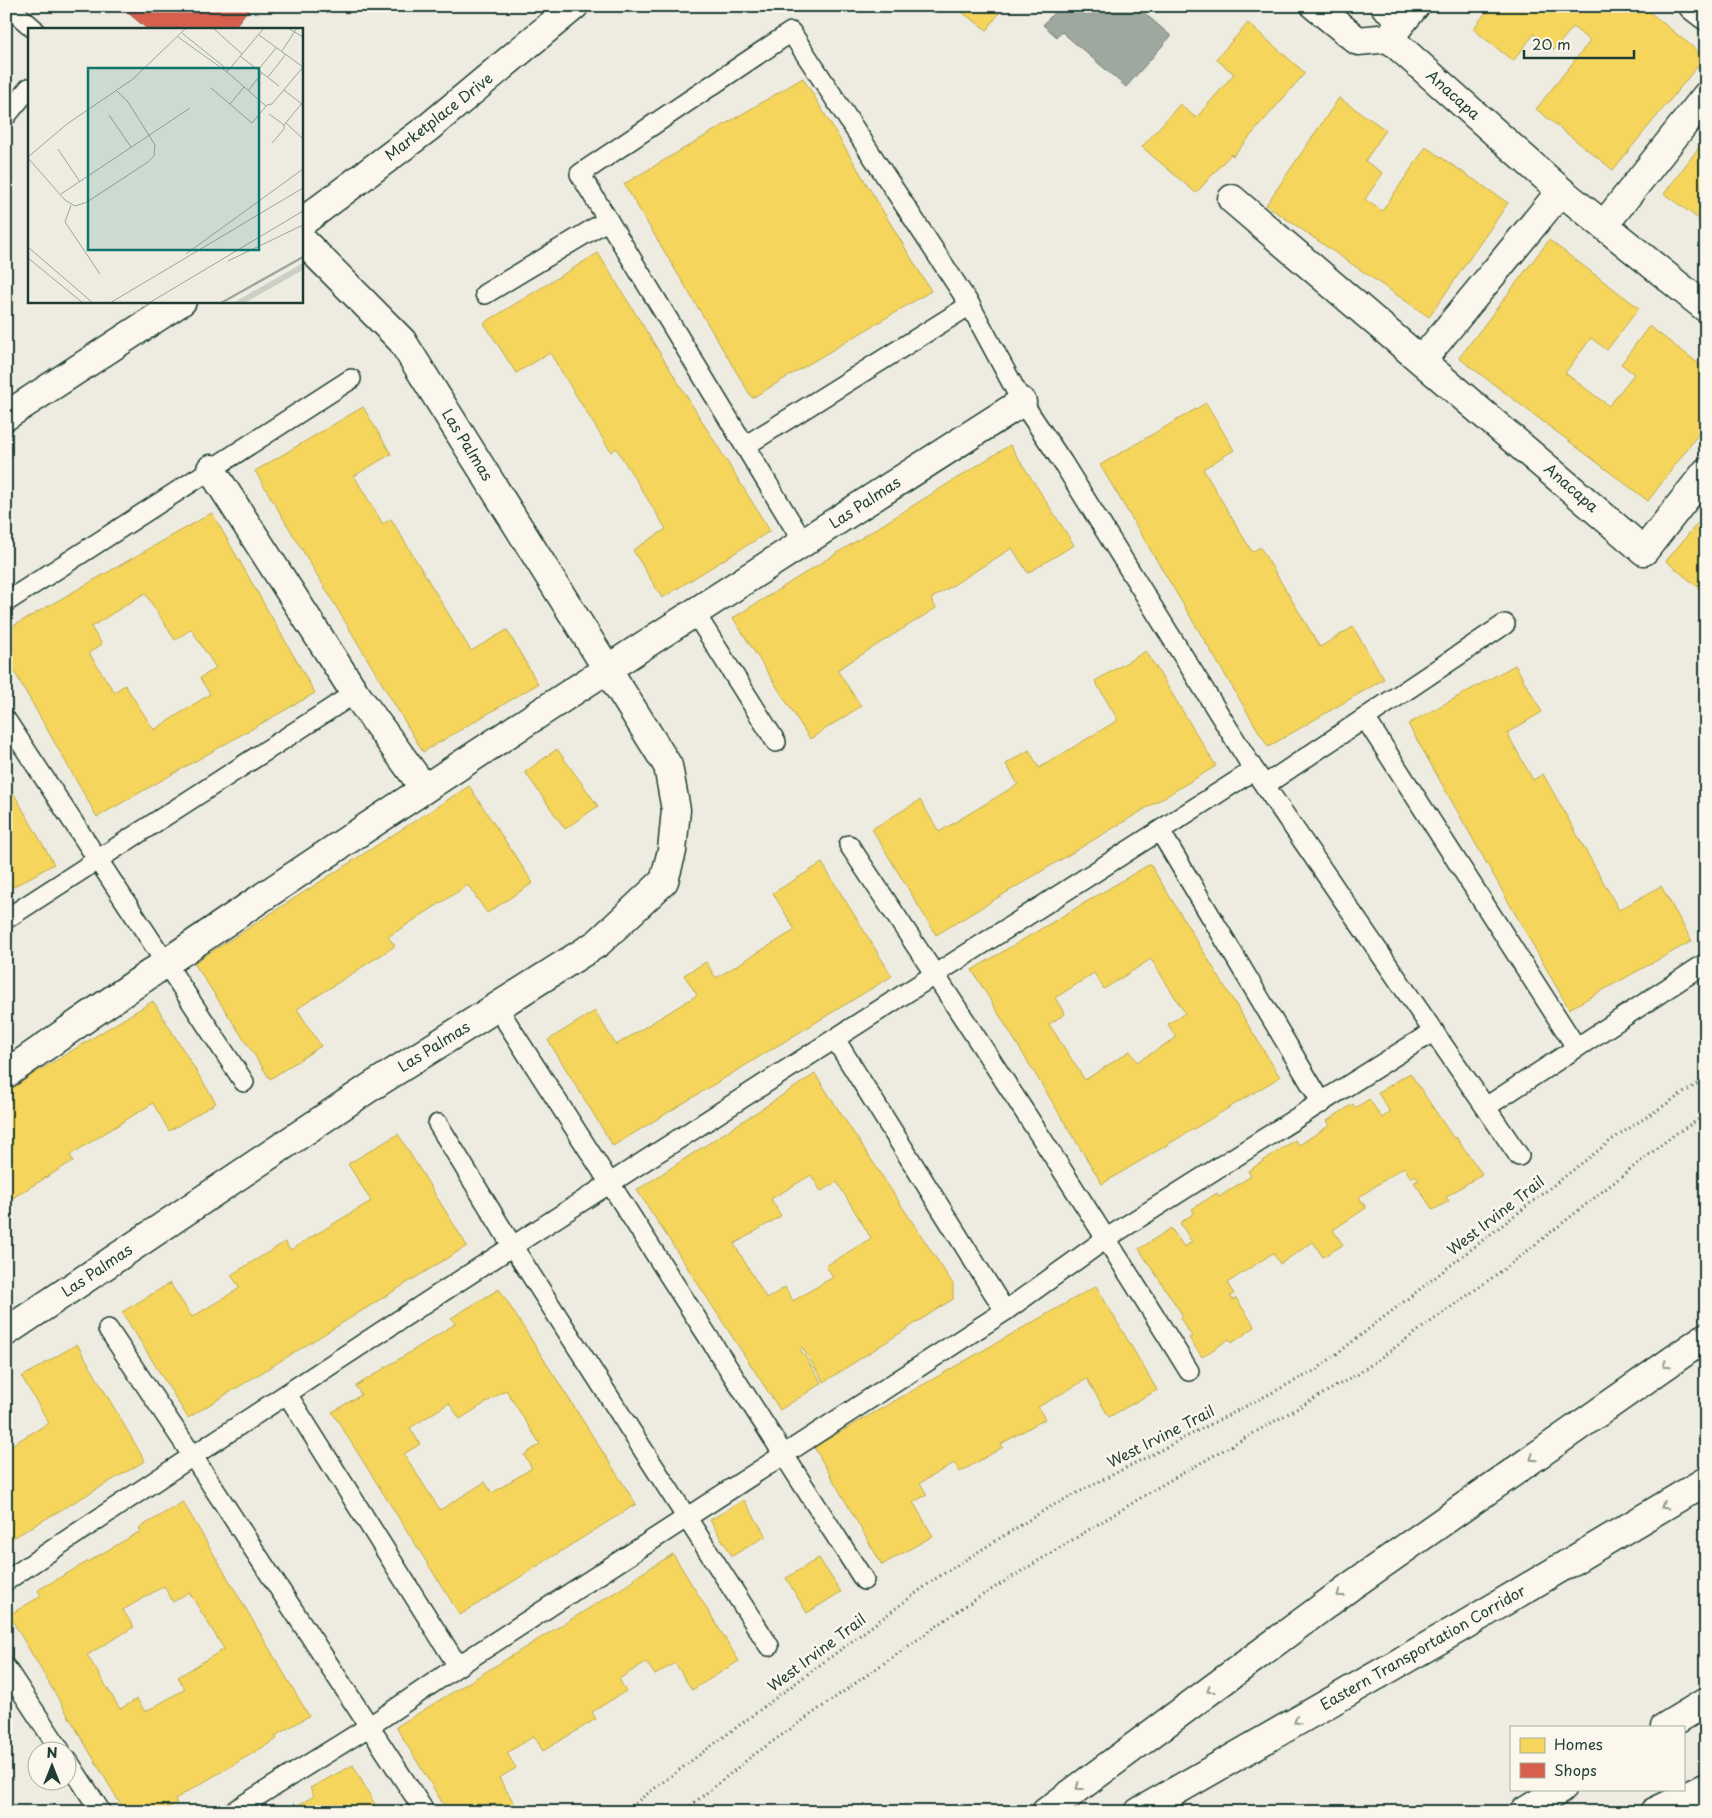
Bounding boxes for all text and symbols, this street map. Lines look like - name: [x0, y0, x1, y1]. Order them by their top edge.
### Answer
- inset map: [28, 28, 302, 302]
- scale bar: [1524, 28, 1634, 60]
- text: 20 m: [1532, 32, 1571, 55]
- street label: Anacapa: [1422, 63, 1486, 125]
- street label: Marketplace Drive: [379, 66, 497, 165]
- street label: Las Palmas: [437, 404, 500, 485]
- street label: Anacapa: [1540, 457, 1605, 517]
- street label: Las Palmas: [824, 470, 905, 534]
- street label: Las Palmas: [393, 1014, 474, 1077]
- street label: West Irvine Trail: [1441, 1169, 1549, 1260]
- street label: Las Palmas: [56, 1237, 136, 1302]
- one-way arrow: [1662, 1359, 1672, 1368]
- street label: West Irvine Trail: [1102, 1399, 1218, 1473]
- one-way arrow: [1529, 1452, 1539, 1461]
- one-way arrow: [1660, 1500, 1669, 1510]
- street label: Eastern Transportation Corridor: [1315, 1578, 1529, 1715]
- one-way arrow: [1337, 1588, 1346, 1596]
- street label: West Irvine Trail: [762, 1607, 870, 1697]
- one-way arrow: [1206, 1684, 1216, 1693]
- one-way arrow: [1294, 1715, 1303, 1725]
- legend: [1510, 1726, 1684, 1790]
- text: Homes: [1554, 1732, 1603, 1755]
- north arrow: [28, 1740, 78, 1790]
- text: N: [46, 1742, 58, 1763]
- text: Shops: [1554, 1758, 1597, 1781]
- one-way arrow: [1075, 1781, 1085, 1790]

